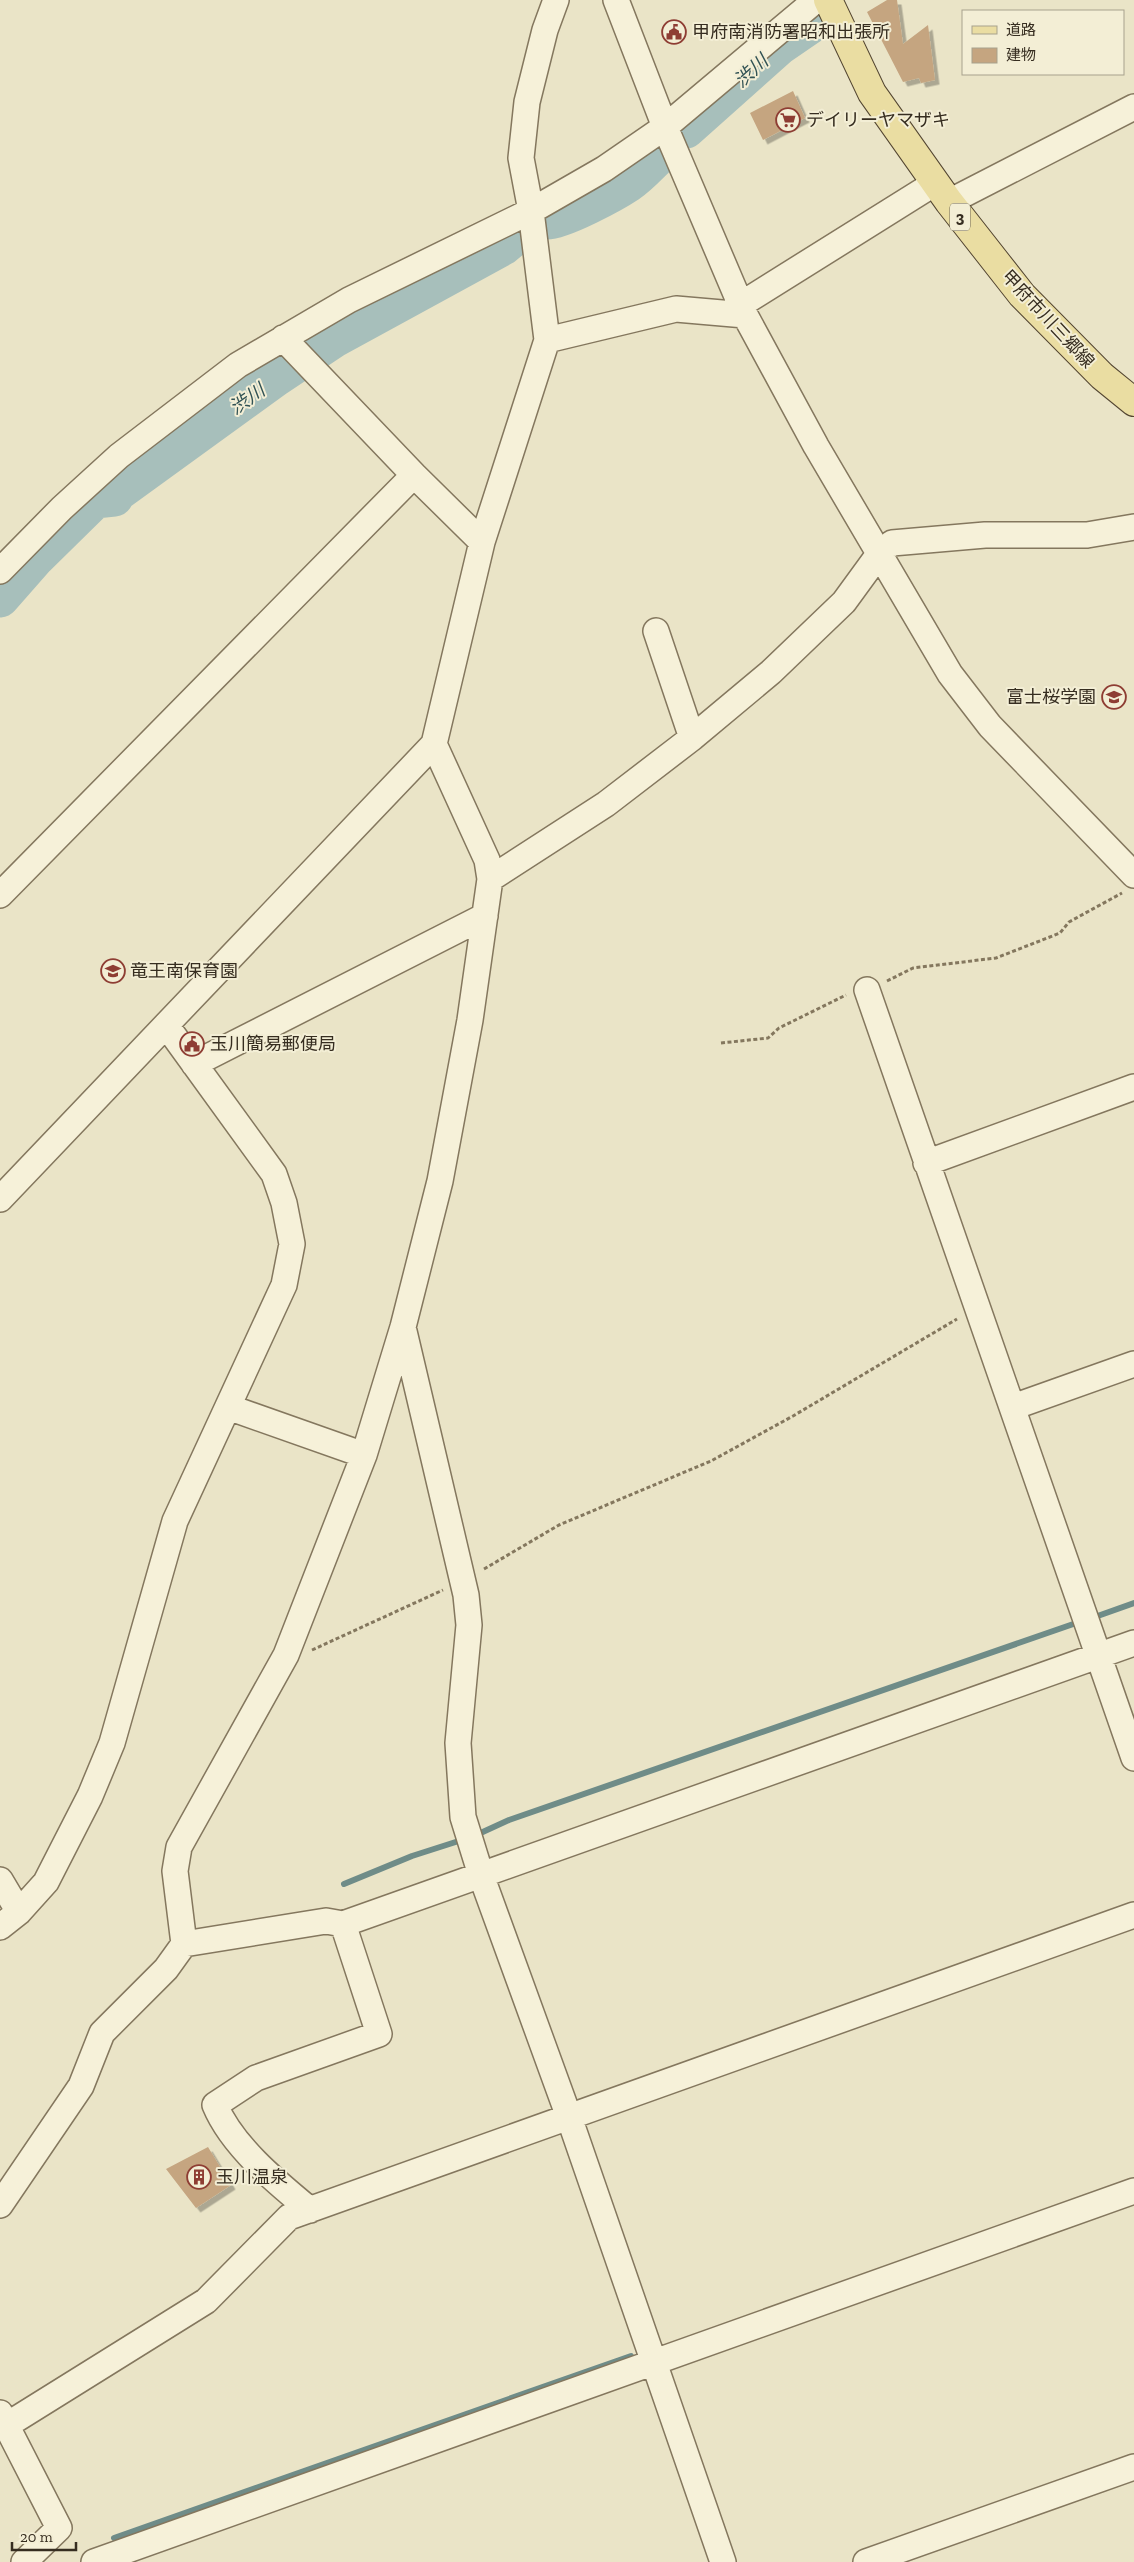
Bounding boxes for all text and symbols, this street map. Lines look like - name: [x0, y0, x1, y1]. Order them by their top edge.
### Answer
- legend: [962, 10, 1124, 75]
- public building icon: 甲府南消防署昭和出張所: [661, 19, 687, 45]
- place label: 甲府南消防署昭和出張所: [692, 21, 890, 43]
- text: 道路: [1006, 21, 1036, 39]
- text: 建物: [1006, 46, 1036, 64]
- water label: 渋川: [729, 48, 774, 92]
- supermarket icon: デイリーヤマザキ: [775, 107, 801, 133]
- place label: デイリーヤマザキ: [806, 109, 950, 131]
- road number: 3: [950, 203, 970, 230]
- street label: 甲府市川三郷線: [997, 265, 1099, 373]
- water label: 渋川: [225, 378, 271, 419]
- school or university icon: 富士桜学園: [1101, 684, 1127, 710]
- place label: 富士桜学園: [1006, 686, 1096, 708]
- school or university icon: 竜王南保育園: [100, 958, 126, 984]
- place label: 竜王南保育園: [130, 960, 238, 982]
- public building icon: 玉川簡易郵便局: [179, 1031, 205, 1057]
- place label: 玉川簡易郵便局: [210, 1033, 336, 1055]
- building icon: 玉川温泉: [186, 2164, 212, 2190]
- place label: 玉川温泉: [216, 2166, 288, 2188]
- scale bar: [12, 2520, 76, 2552]
- text: 20 m: [20, 2528, 53, 2546]

